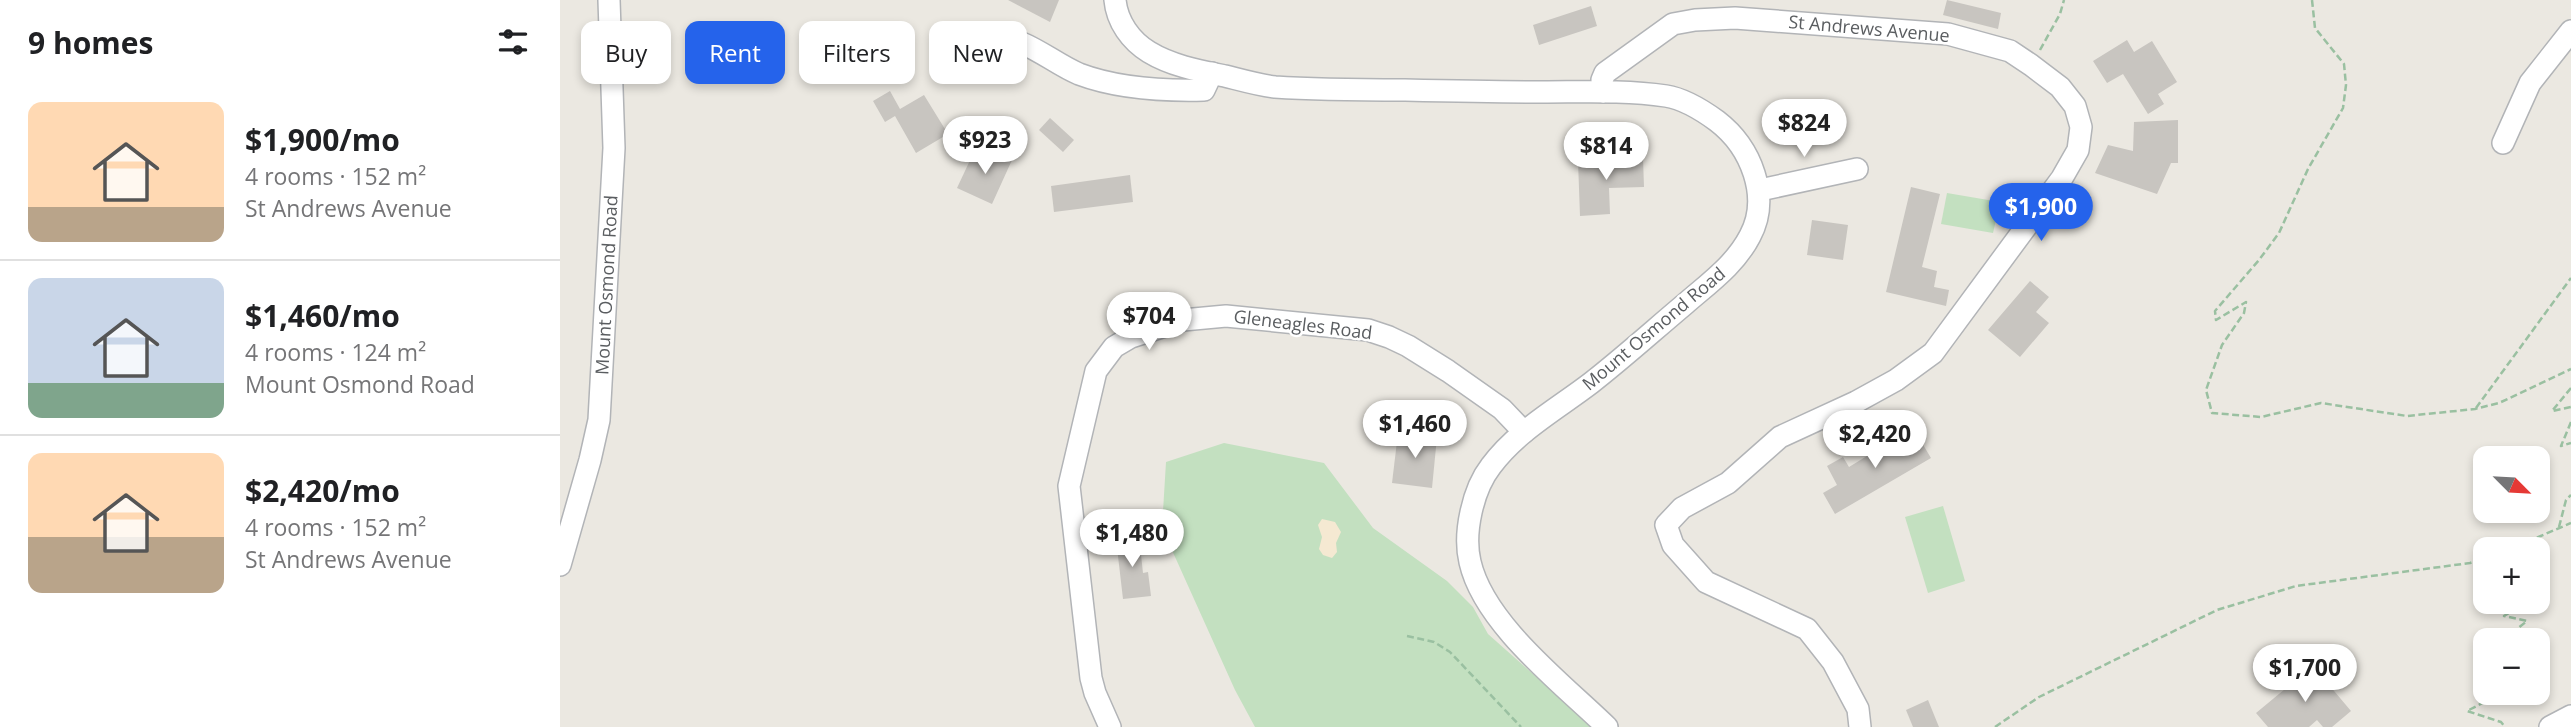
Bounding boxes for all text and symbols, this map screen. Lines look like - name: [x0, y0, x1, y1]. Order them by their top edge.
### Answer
- street label: St Andrews Avenue: [1787, 9, 1951, 47]
- chip: Buy: [581, 21, 671, 84]
- chip: Rent: [685, 21, 785, 84]
- chip: Filters: [799, 21, 915, 84]
- chip: New: [929, 21, 1027, 84]
- text: 9 homes: [28, 22, 153, 63]
- icon: filters: [494, 23, 532, 61]
- pin: $824: [1763, 100, 1845, 159]
- text: $824: [1778, 106, 1830, 138]
- pin: $923: [944, 116, 1026, 176]
- text: $1,900/mo: [245, 119, 400, 160]
- pin: $814: [1565, 122, 1647, 182]
- text: $923: [959, 123, 1011, 155]
- text: $814: [1580, 129, 1632, 161]
- icon: home: [84, 130, 168, 214]
- text: 4 rooms · 152 m²: [245, 160, 426, 192]
- pin: $1,900: [1984, 184, 2098, 243]
- text: $1,900: [2005, 190, 2077, 222]
- text: St Andrews Avenue: [245, 192, 452, 224]
- street label: Mount Osmond Road: [589, 194, 623, 375]
- street label: Mount Osmond Road: [1577, 261, 1730, 395]
- pin: $704: [1108, 292, 1190, 352]
- text: $1,460/mo: [245, 295, 400, 336]
- text: $704: [1123, 299, 1175, 331]
- street label: Gleneagles Road: [1232, 304, 1374, 344]
- icon: home: [84, 306, 168, 390]
- text: 4 rooms · 124 m²: [245, 336, 426, 368]
- text: Mount Osmond Road: [245, 368, 475, 400]
- pin: $1,460: [1358, 400, 1472, 460]
- text: $1,460: [1379, 407, 1451, 439]
- pin: $2,420: [1818, 410, 1932, 470]
- text: $2,420: [1839, 417, 1911, 449]
- north arrow: [2473, 446, 2550, 523]
- map controls: [2473, 446, 2550, 705]
- text: $2,420/mo: [245, 470, 400, 511]
- icon: home: [84, 481, 168, 565]
- pin: $1,480: [1075, 510, 1189, 569]
- text: 4 rooms · 152 m²: [245, 511, 426, 543]
- text: $1,480: [1096, 516, 1168, 548]
- button: +: [2473, 537, 2550, 614]
- text: St Andrews Avenue: [245, 543, 452, 575]
- button: −: [2473, 628, 2550, 705]
- pin: $1,700: [2248, 644, 2362, 704]
- text: $1,700: [2269, 651, 2341, 683]

